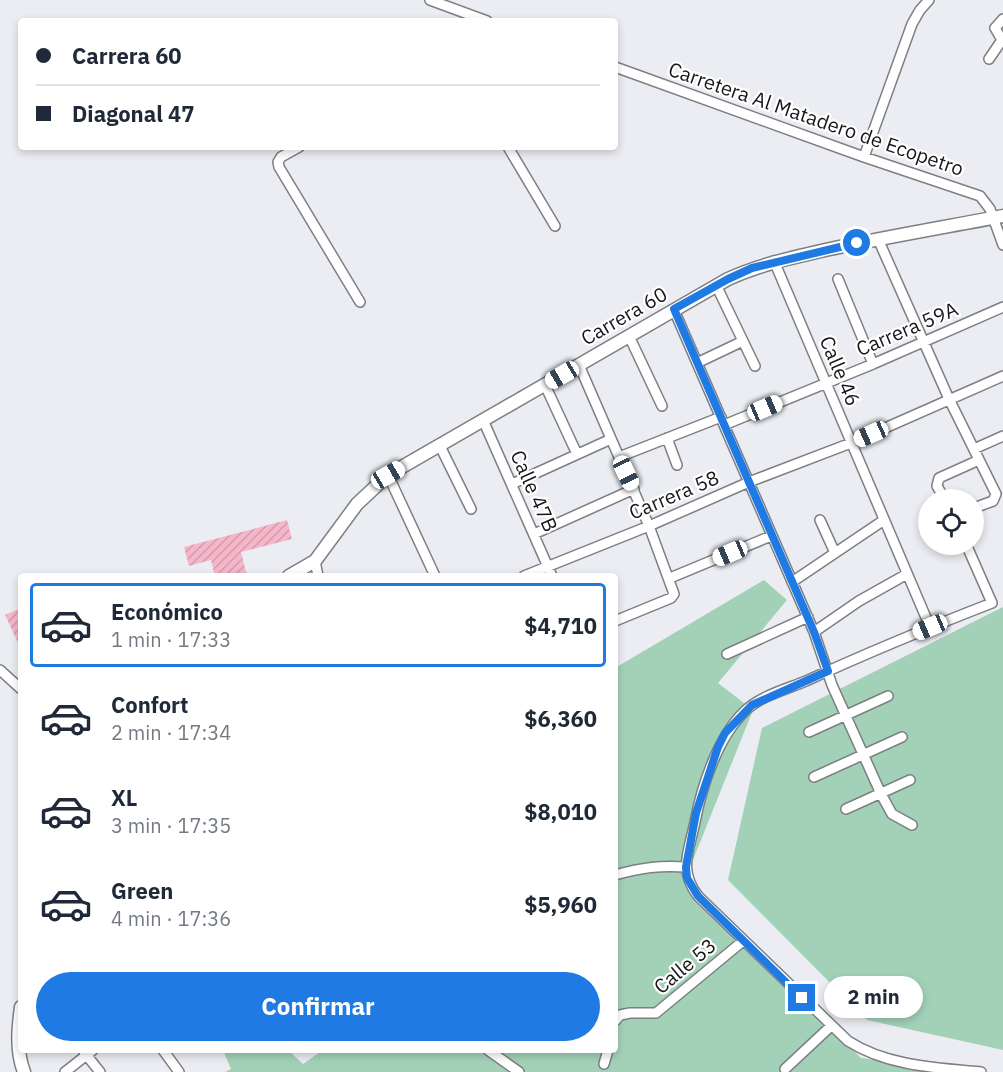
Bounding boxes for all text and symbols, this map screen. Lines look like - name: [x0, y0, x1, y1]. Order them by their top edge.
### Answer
- text: Carrera 60: [72, 41, 182, 70]
- street label: Carretera Al Matadero de Ecopetro: [665, 55, 967, 182]
- text: Diagonal 47: [72, 99, 194, 128]
- route start: [843, 229, 870, 256]
- street label: Carrera 60: [576, 280, 672, 351]
- street label: Carrera 59A: [852, 295, 962, 362]
- street label: Calle 46: [814, 332, 867, 410]
- car: [542, 358, 582, 392]
- car: [745, 393, 785, 423]
- car: [851, 418, 891, 450]
- street label: Calle 47B: [505, 446, 564, 536]
- car: [610, 453, 642, 493]
- car: [368, 458, 408, 492]
- street label: Carrera 58: [625, 463, 723, 526]
- map controls: [918, 489, 984, 555]
- button: locate: [918, 489, 984, 555]
- car: [710, 538, 750, 568]
- text: Económico: [111, 597, 223, 626]
- icon: car: [39, 598, 93, 652]
- text: $4,710: [524, 611, 597, 640]
- car: [910, 612, 950, 642]
- text: 1 min · 17:33: [111, 626, 231, 653]
- text: Confort: [111, 690, 189, 719]
- icon: car: [39, 691, 93, 745]
- text: $6,360: [524, 704, 597, 733]
- text: 2 min · 17:34: [111, 719, 231, 746]
- text: XL: [111, 783, 137, 812]
- icon: car: [39, 784, 93, 838]
- text: $8,010: [524, 797, 597, 826]
- text: 3 min · 17:35: [111, 812, 231, 839]
- text: Green: [111, 876, 173, 905]
- icon: car: [39, 877, 93, 931]
- text: $5,960: [524, 890, 597, 919]
- text: 4 min · 17:36: [111, 905, 231, 932]
- street label: Calle 53: [648, 932, 722, 1000]
- button: Confirmar: [36, 972, 600, 1041]
- callout: 2 min: [823, 977, 922, 1019]
- text: 2 min: [847, 983, 900, 1010]
- route end: [788, 984, 815, 1011]

